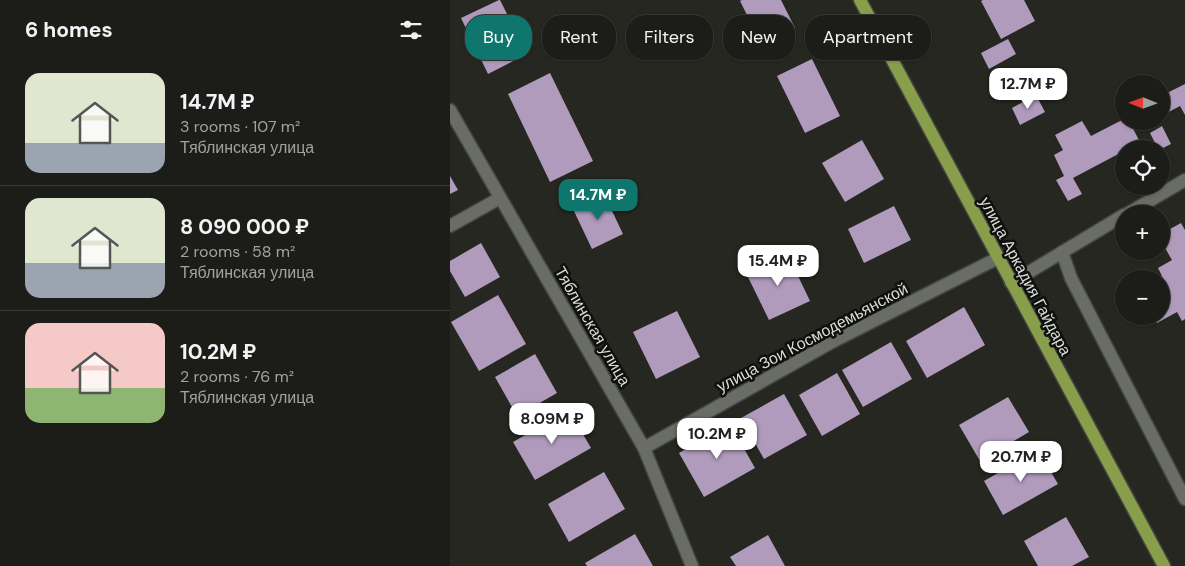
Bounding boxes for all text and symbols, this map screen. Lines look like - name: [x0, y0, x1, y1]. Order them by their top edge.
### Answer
- chip: Buy: [465, 15, 532, 60]
- chip: Rent: [542, 15, 616, 60]
- chip: Filters: [626, 15, 713, 60]
- chip: New: [723, 15, 795, 60]
- chip: Apartment: [805, 15, 931, 60]
- text: 6 homes: [25, 16, 113, 44]
- icon: filters: [397, 16, 425, 44]
- pin: 12.7M ₽: [982, 68, 1074, 110]
- text: 12.7M ₽: [1000, 73, 1056, 94]
- north arrow: [1115, 75, 1170, 130]
- map controls: [1115, 75, 1170, 325]
- text: 14.7M ₽: [180, 88, 255, 116]
- icon: home: [65, 93, 125, 153]
- text: 3 rooms · 107 m²: [180, 116, 300, 137]
- text: Тяблинская улица: [180, 137, 314, 158]
- button: locate: [1115, 140, 1170, 195]
- pin: 14.7M ₽: [552, 178, 644, 221]
- text: 14.7M ₽: [570, 184, 626, 205]
- street label: улица Аркадия Гайдара: [975, 193, 1076, 359]
- button: +: [1115, 205, 1170, 260]
- text: 8 090 000 ₽: [180, 213, 309, 241]
- icon: home: [65, 218, 125, 278]
- text: 2 rooms · 58 m²: [180, 241, 295, 262]
- pin: 15.4M ₽: [732, 244, 824, 287]
- text: 15.4M ₽: [749, 250, 807, 271]
- text: Тяблинская улица: [180, 262, 314, 283]
- street label: Тяблинская улица: [550, 263, 635, 390]
- button: −: [1115, 270, 1170, 325]
- street label: улица Зои Космодемьянской: [713, 278, 912, 397]
- text: 10.2M ₽: [180, 338, 256, 366]
- icon: home: [65, 343, 125, 403]
- text: 2 rooms · 76 m²: [180, 366, 294, 387]
- text: Тяблинская улица: [180, 387, 314, 408]
- pin: 8.09M ₽: [506, 402, 598, 445]
- text: 8.09M ₽: [520, 408, 584, 429]
- pin: 10.2M ₽: [671, 418, 763, 460]
- text: 10.2M ₽: [688, 423, 746, 444]
- pin: 20.7M ₽: [975, 440, 1067, 483]
- text: 20.7M ₽: [991, 446, 1051, 467]

